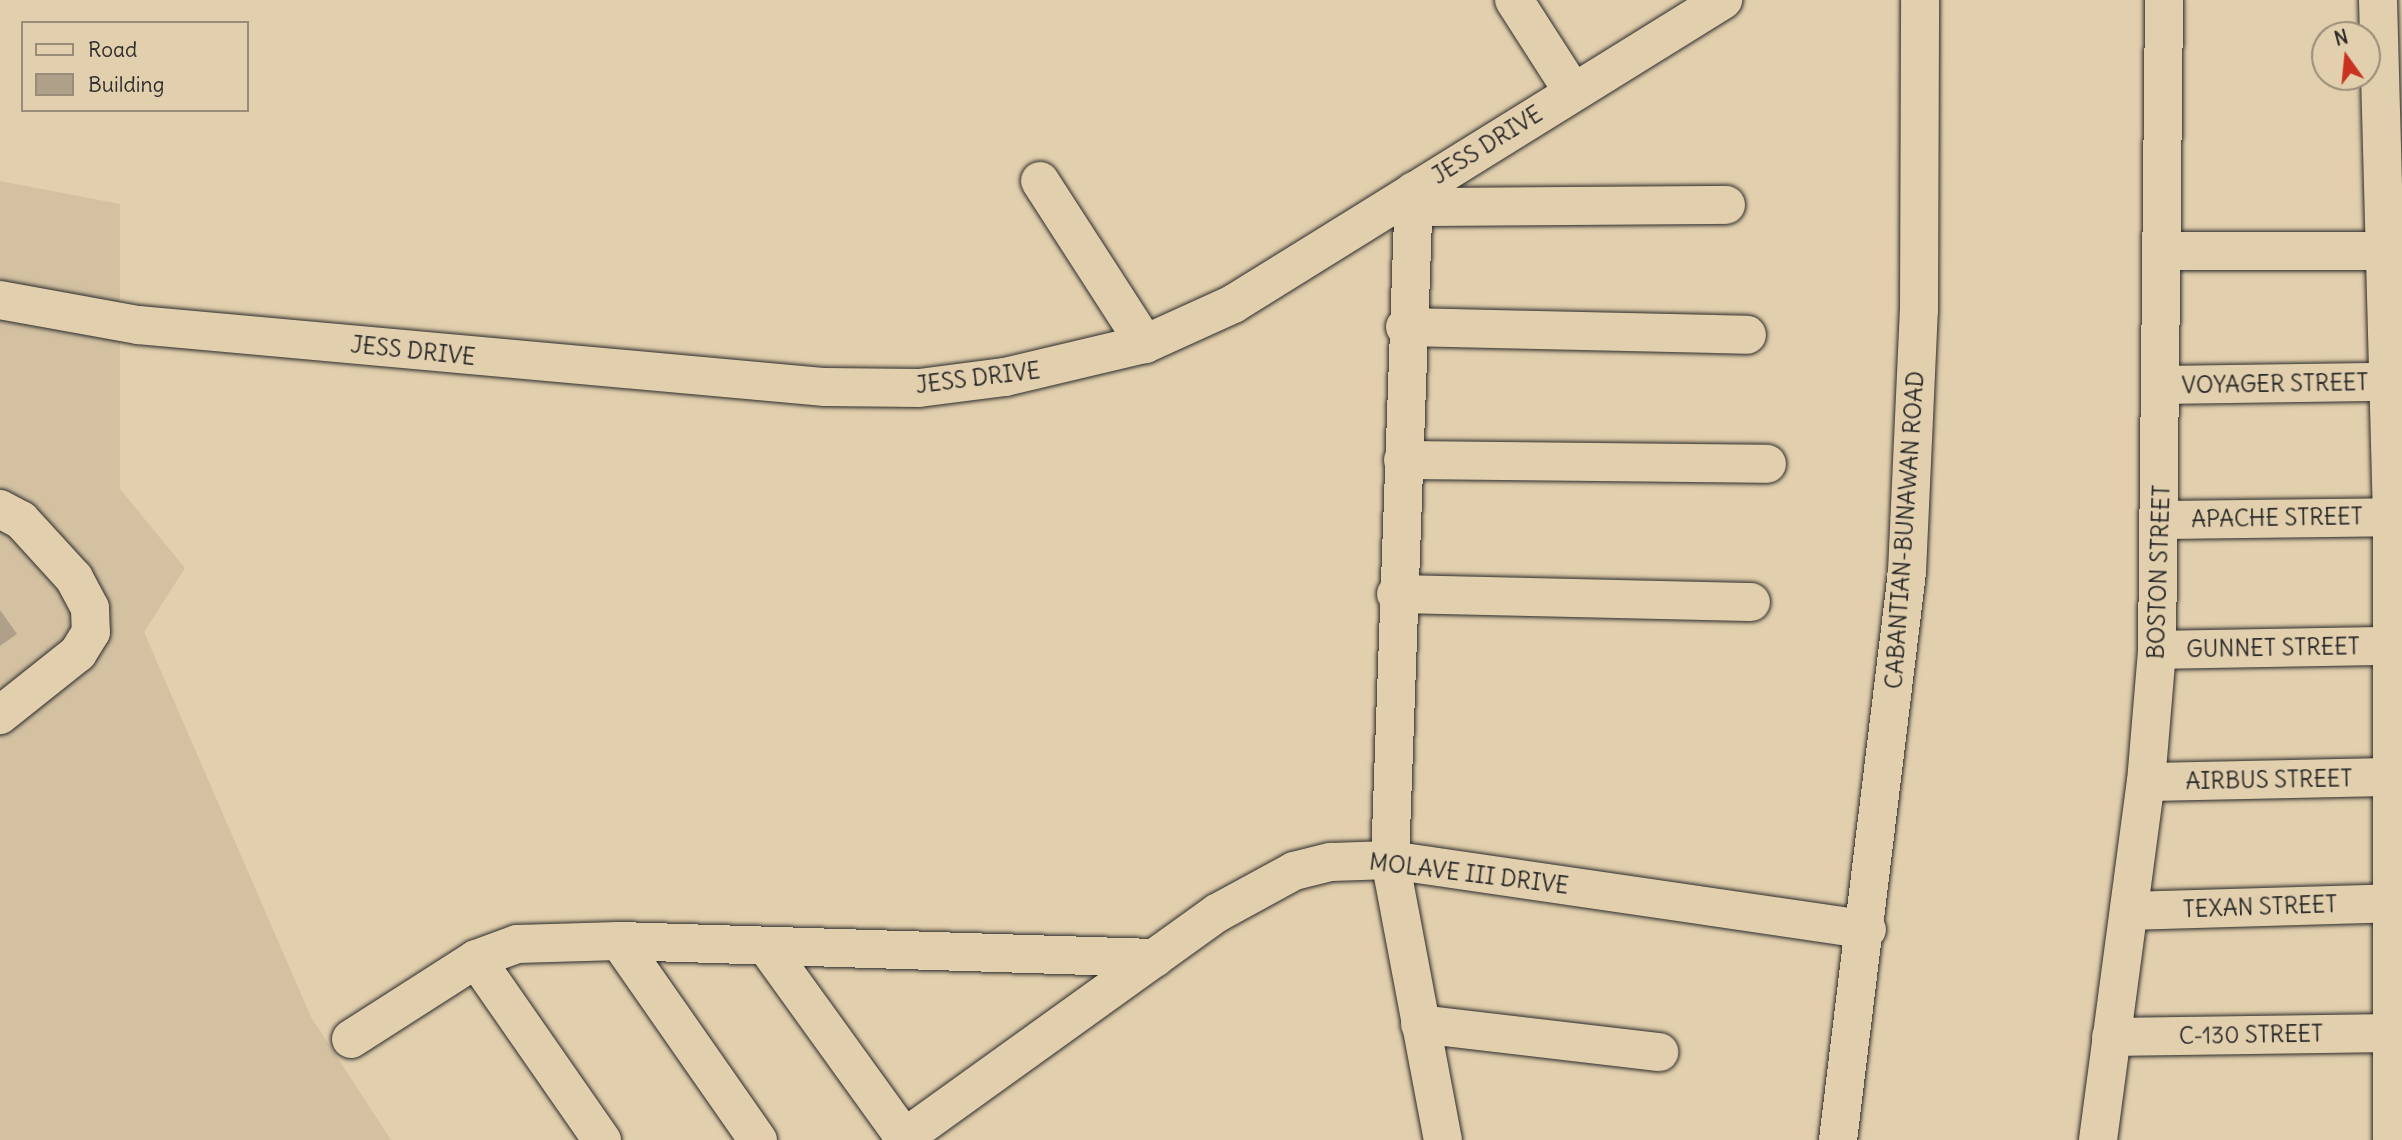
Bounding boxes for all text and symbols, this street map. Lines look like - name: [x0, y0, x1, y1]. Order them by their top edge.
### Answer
- legend: [21, 21, 248, 112]
- north arrow: [2311, 21, 2381, 91]
- text: N: [2332, 24, 2351, 51]
- text: Road: [88, 36, 137, 63]
- text: Building: [88, 71, 164, 98]
- street label: JESS DRIVE: [1427, 100, 1547, 190]
- street label: JESS DRIVE: [349, 331, 477, 371]
- street label: JESS DRIVE: [914, 357, 1042, 399]
- street label: VOYAGER STREET: [2181, 369, 2369, 399]
- street label: CABANTIAN-BUNAWAN ROAD: [1880, 370, 1930, 690]
- street label: BOSTON STREET: [2142, 484, 2176, 660]
- street label: APACHE STREET: [2191, 503, 2363, 533]
- street label: GUNNET STREET: [2186, 633, 2360, 663]
- street label: AIRBUS STREET: [2185, 765, 2353, 795]
- street label: MOLAVE III DRIVE: [1368, 848, 1570, 900]
- street label: TEXAN STREET: [2182, 891, 2338, 923]
- street label: C-130 STREET: [2179, 1020, 2323, 1050]

